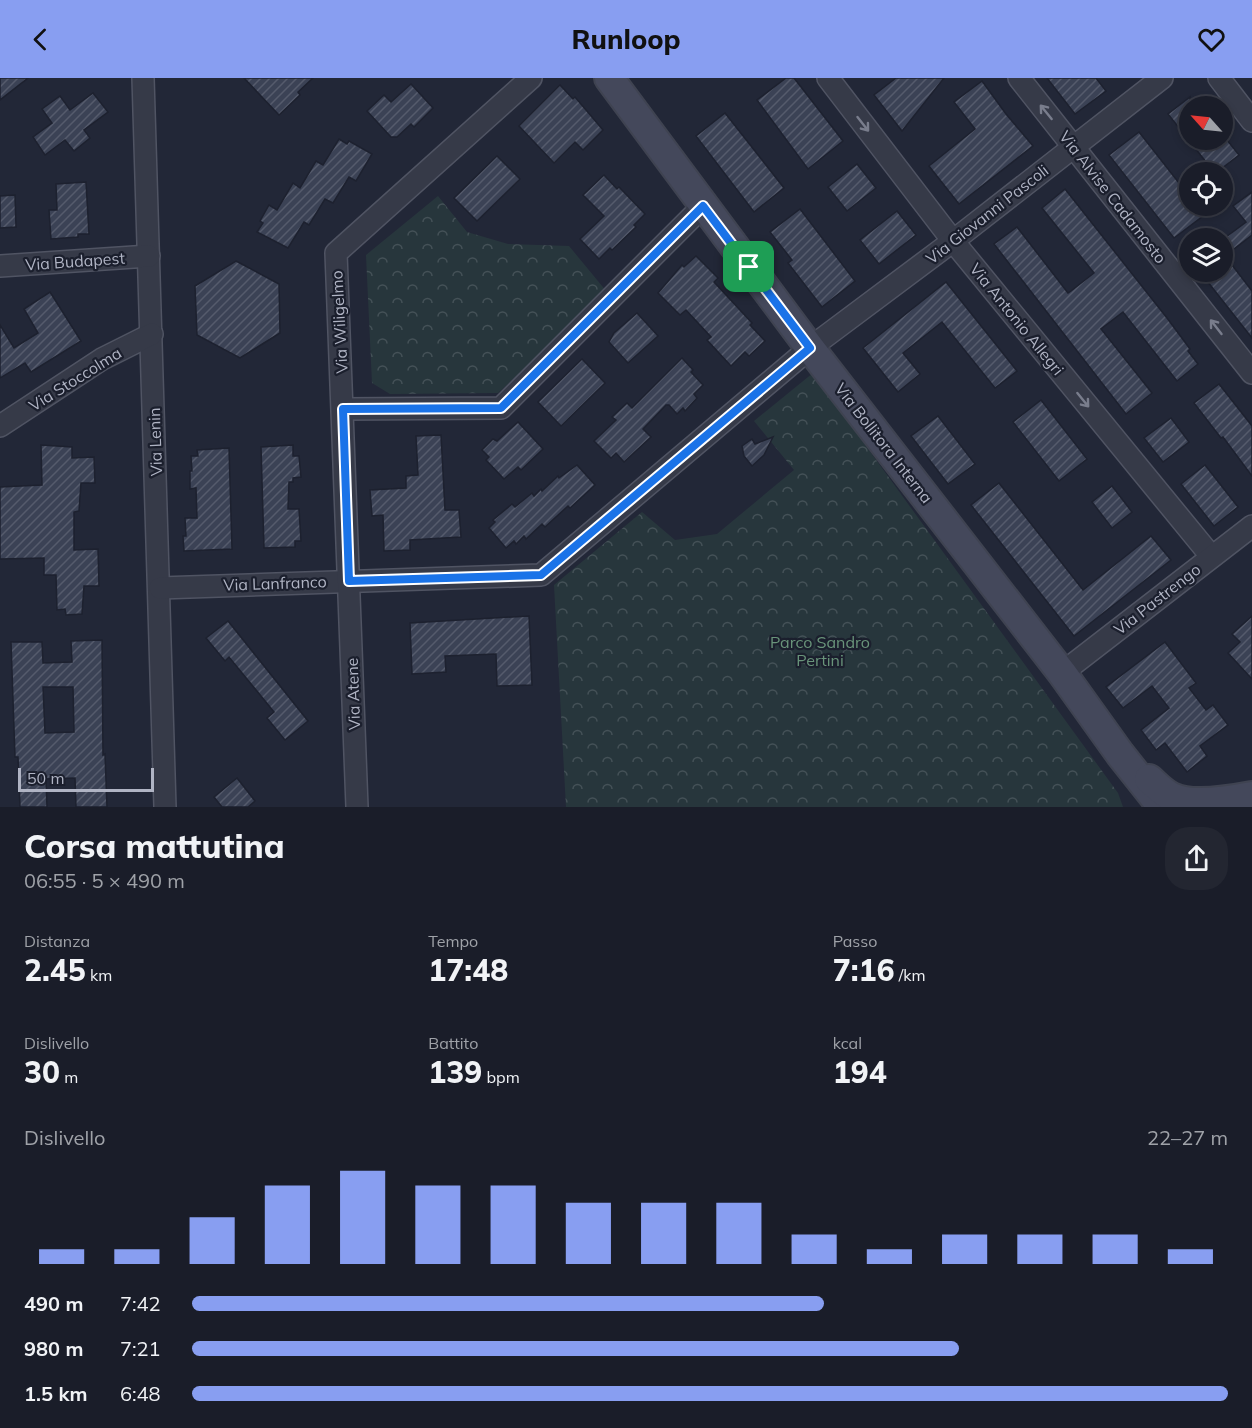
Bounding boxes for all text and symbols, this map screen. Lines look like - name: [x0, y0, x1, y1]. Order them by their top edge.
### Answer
- text: Runloop: [571, 22, 681, 56]
- icon: back: [24, 23, 57, 56]
- icon: heart: [1195, 23, 1228, 56]
- north arrow: [1179, 96, 1233, 150]
- map controls: [1179, 96, 1233, 282]
- one-way arrow: [1040, 104, 1053, 120]
- one-way arrow: [857, 116, 870, 132]
- street label: Via Alvise Cadamosto: [1055, 127, 1171, 267]
- street label: Via Giovanni Pascoli: [922, 160, 1052, 268]
- button: locate: [1179, 162, 1233, 216]
- button: layers: [1179, 228, 1233, 282]
- pin: [723, 241, 774, 292]
- street label: Via Budapest: [25, 248, 126, 274]
- icon: arrive: [732, 250, 765, 283]
- street label: Via Antonio Allegri: [966, 259, 1068, 379]
- street label: Via Wiligelmo: [326, 270, 352, 374]
- one-way arrow: [1209, 319, 1222, 335]
- street label: Via Stoccolma: [25, 343, 125, 415]
- street label: Via Bollitora Interna: [831, 379, 937, 507]
- one-way arrow: [1077, 392, 1090, 408]
- street label: Via Lenin: [144, 407, 166, 477]
- street label: Via Pastrengo: [1110, 559, 1204, 639]
- street label: Via Lanfranco: [223, 571, 327, 595]
- park label: Parco Sandro Pertini: [770, 632, 870, 670]
- street label: Via Atene: [342, 657, 364, 731]
- scale bar: [18, 765, 154, 792]
- text: 50 m: [27, 768, 64, 788]
- text: Corsa mattutina: [24, 825, 285, 866]
- button: share: [1165, 827, 1228, 890]
- text: 06:55 · 5 × 490 m: [24, 868, 185, 893]
- text: Distanza: [24, 931, 90, 951]
- text: Tempo: [428, 931, 478, 951]
- text: Passo: [833, 931, 877, 951]
- text: 2.45: [24, 951, 86, 989]
- text: 17:48: [428, 951, 508, 989]
- text: 7:16: [833, 951, 894, 989]
- text: km: [86, 965, 112, 985]
- text: /km: [894, 965, 925, 985]
- text: Dislivello: [24, 1033, 89, 1053]
- text: Battito: [428, 1033, 478, 1053]
- text: kcal: [833, 1033, 862, 1053]
- text: 30: [24, 1053, 60, 1091]
- text: 139: [428, 1053, 482, 1091]
- text: 194: [833, 1053, 887, 1091]
- text: m: [60, 1067, 78, 1087]
- text: bpm: [482, 1067, 520, 1087]
- text: Dislivello: [24, 1125, 105, 1150]
- text: 22–27 m: [1147, 1125, 1228, 1150]
- text: 490 m: [24, 1291, 83, 1316]
- text: 7:42: [120, 1291, 161, 1316]
- text: 980 m: [24, 1336, 83, 1361]
- text: 7:21: [120, 1336, 161, 1361]
- text: 1.5 km: [24, 1381, 87, 1406]
- text: 6:48: [120, 1381, 161, 1406]

